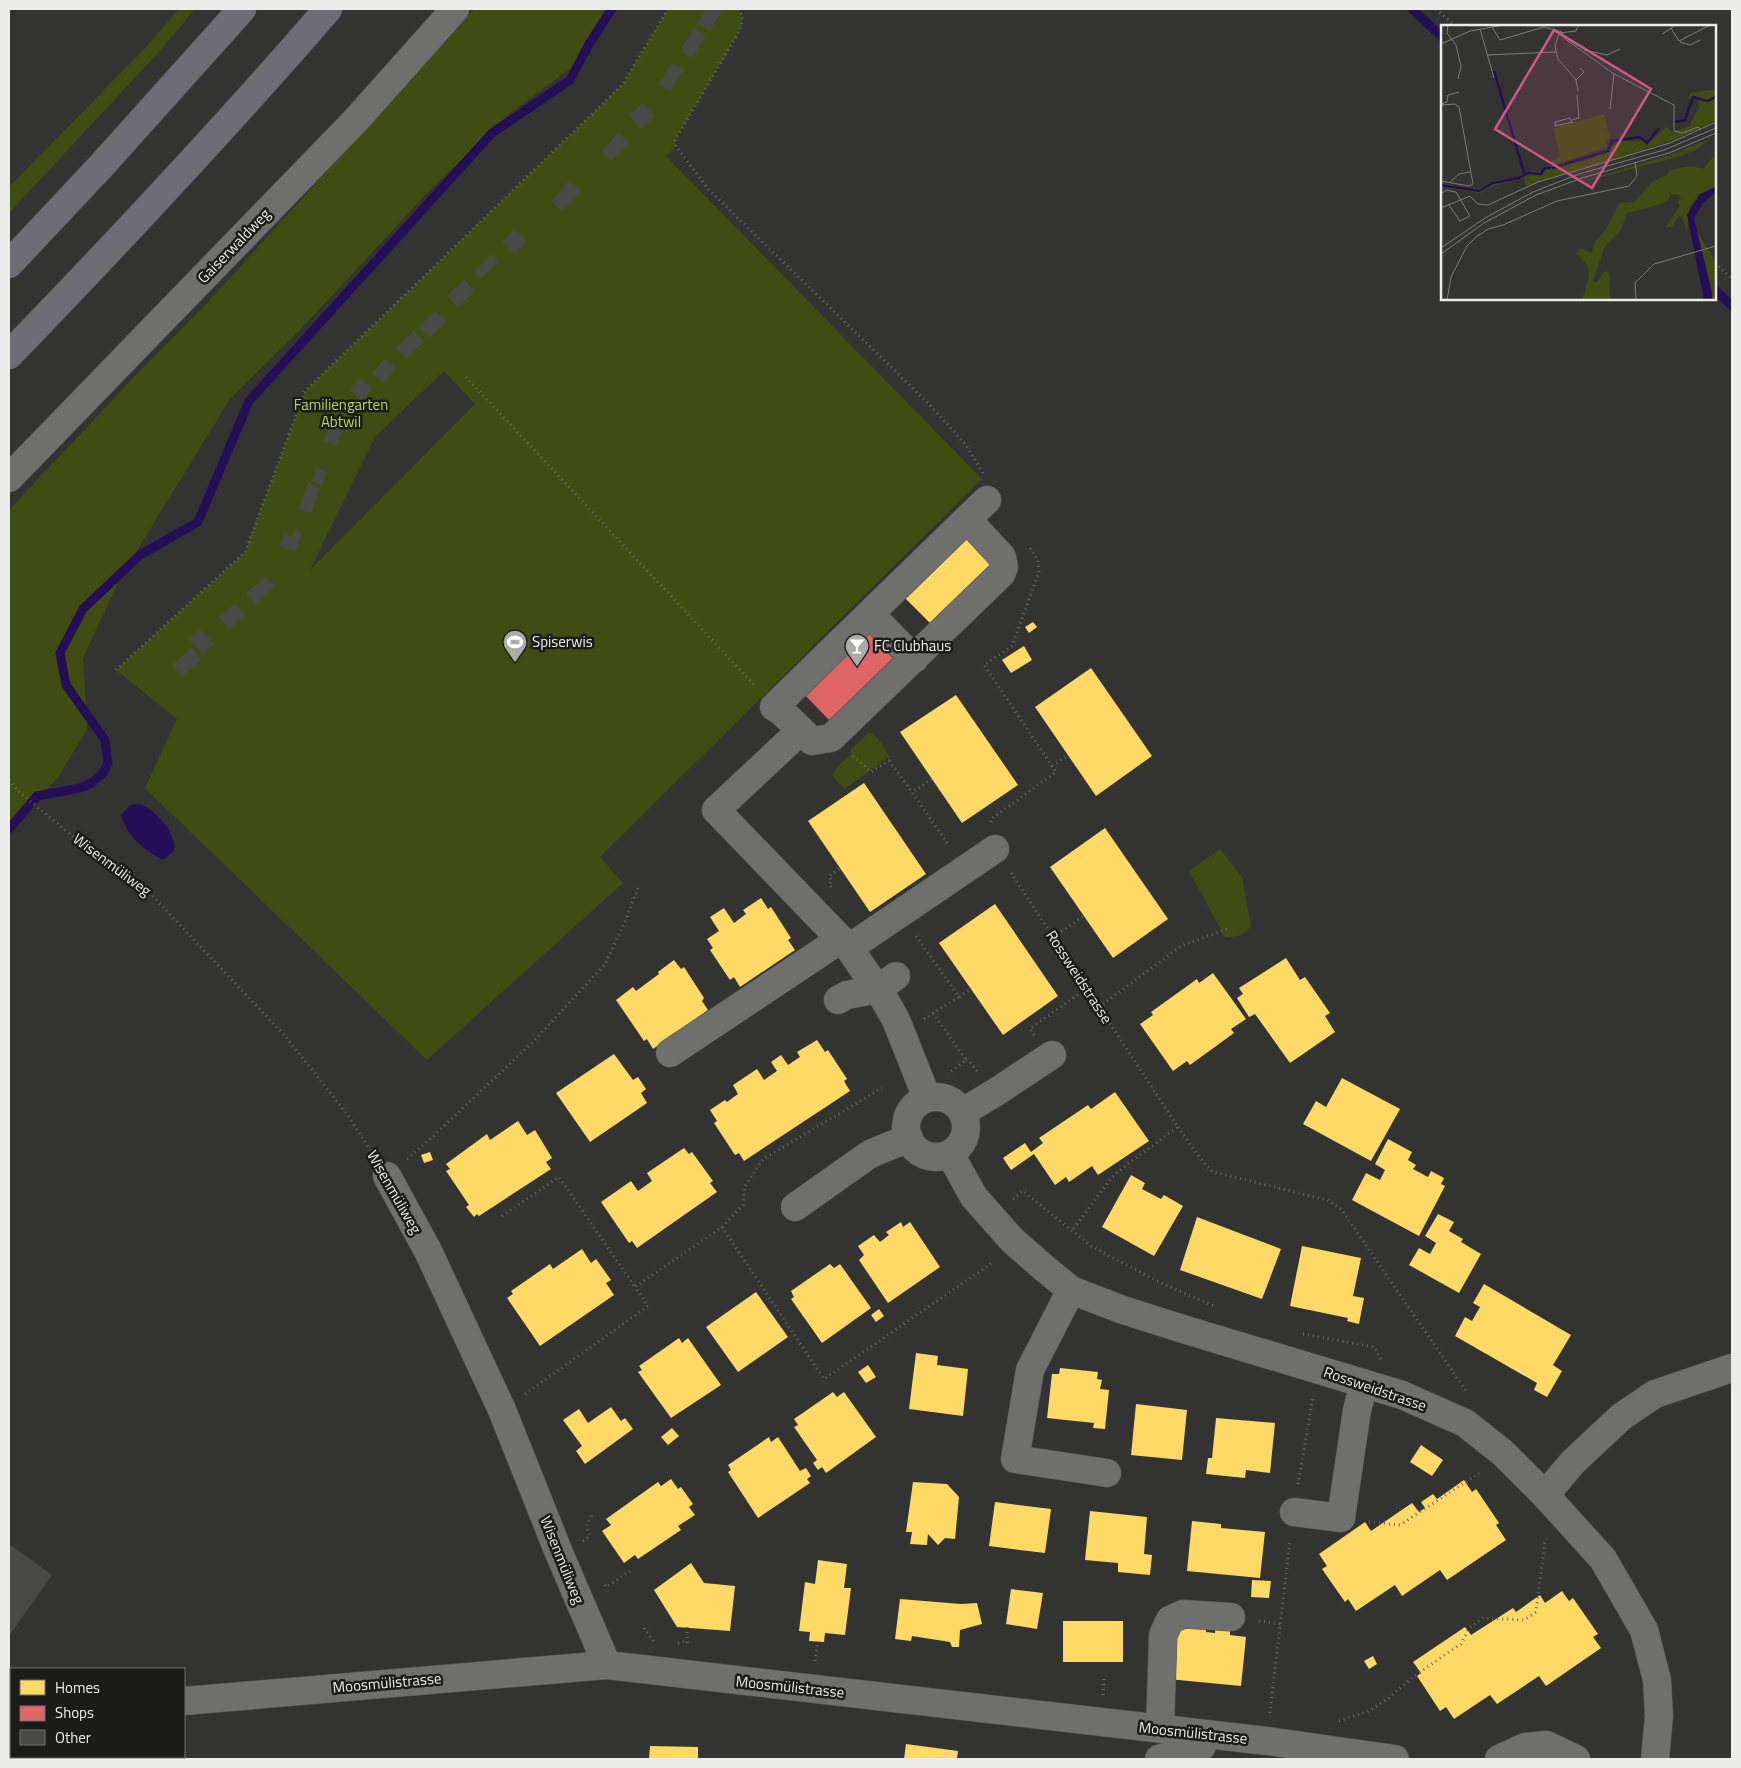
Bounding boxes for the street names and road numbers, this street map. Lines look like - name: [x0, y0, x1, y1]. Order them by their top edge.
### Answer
- street label: Gaiserwaldweg: [192, 203, 276, 288]
- street label: Wisenmüliweg: [68, 827, 157, 902]
- street label: Rossweidstrasse: [1040, 925, 1118, 1028]
- street label: Wisenmüliweg: [361, 1146, 428, 1238]
- street label: Rossweidstrasse: [1321, 1360, 1430, 1417]
- street label: Wisenmüliweg: [534, 1512, 591, 1608]
- street label: Moosmülistrasse: [332, 1666, 442, 1699]
- street label: Moosmülistrasse: [735, 1669, 845, 1704]
- street label: Moosmülistrasse: [1138, 1715, 1248, 1750]

